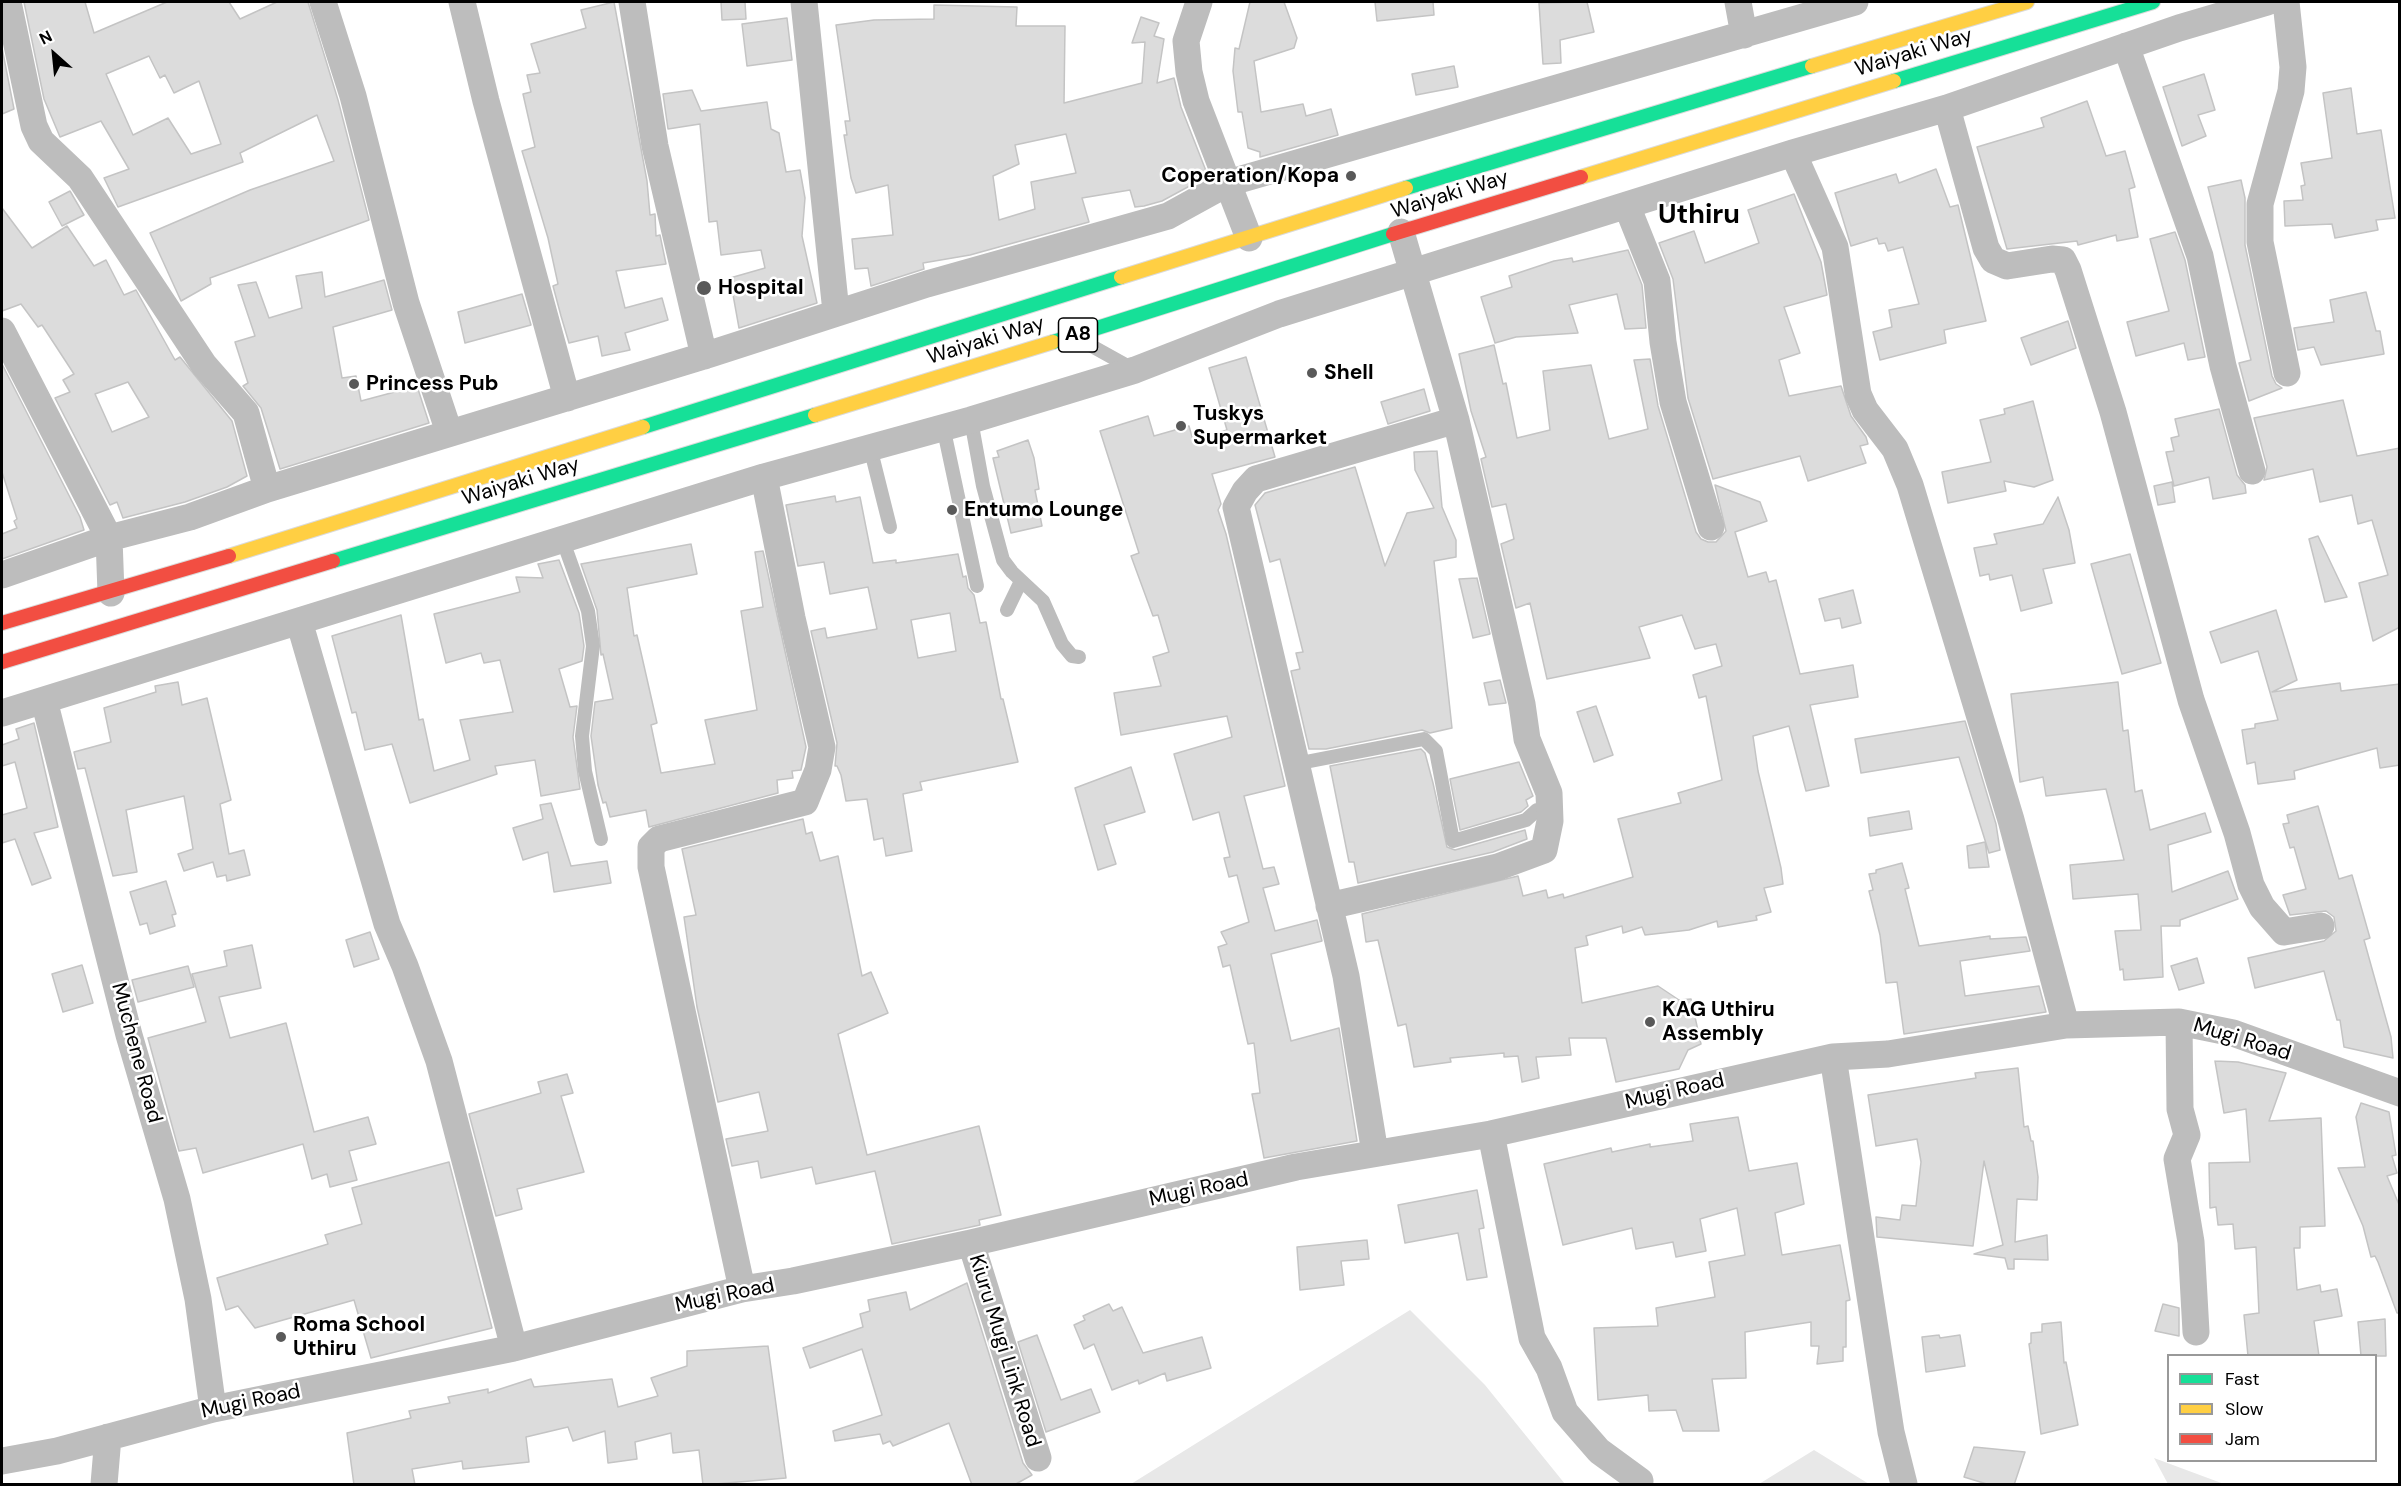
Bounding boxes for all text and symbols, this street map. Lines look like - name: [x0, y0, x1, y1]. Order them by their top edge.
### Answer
- street label: Waiyaki Way: [1852, 23, 1976, 83]
- north arrow: [24, 24, 84, 84]
- text: N: [36, 26, 56, 50]
- place label: Coperation/Kopa: [1161, 163, 1339, 189]
- street label: Waiyaki Way: [1388, 165, 1512, 225]
- marker: Coperation/Kopa: [1344, 169, 1358, 183]
- district label: Uthiru: [1658, 200, 1740, 232]
- place label: Hospital: [718, 275, 803, 301]
- marker: Hospital: [695, 279, 713, 297]
- street label: Waiyaki Way: [924, 311, 1048, 371]
- road number: A8: [1058, 318, 1098, 352]
- place label: Shell: [1324, 360, 1374, 386]
- marker: Shell: [1305, 366, 1319, 380]
- place label: Princess Pub: [366, 371, 498, 397]
- marker: Princess Pub: [347, 377, 361, 391]
- place label: Tuskys Supermarket: [1193, 401, 1327, 451]
- marker: Tuskys Supermarket: [1174, 419, 1188, 433]
- street label: Waiyaki Way: [459, 452, 583, 512]
- place label: Entumo Lounge: [964, 497, 1123, 523]
- marker: Entumo Lounge: [945, 503, 959, 517]
- street label: Muchene Road: [105, 980, 167, 1126]
- place label: KAG Uthiru Assembly: [1662, 997, 1775, 1047]
- street label: Mugi Road: [2190, 1013, 2294, 1067]
- marker: KAG Uthiru Assembly: [1643, 1015, 1657, 1029]
- street label: Mugi Road: [1623, 1068, 1727, 1116]
- street label: Mugi Road: [1147, 1167, 1251, 1213]
- street label: Kiuru Mugi Link Road: [963, 1252, 1045, 1450]
- street label: Mugi Road: [673, 1273, 777, 1319]
- place label: Roma School Uthiru: [293, 1312, 425, 1362]
- marker: Roma School Uthiru: [274, 1330, 288, 1344]
- legend: [2167, 1354, 2377, 1462]
- text: Fast: [2225, 1367, 2260, 1391]
- street label: Mugi Road: [199, 1379, 303, 1425]
- text: Slow: [2225, 1397, 2264, 1421]
- text: Jam: [2225, 1427, 2260, 1451]

